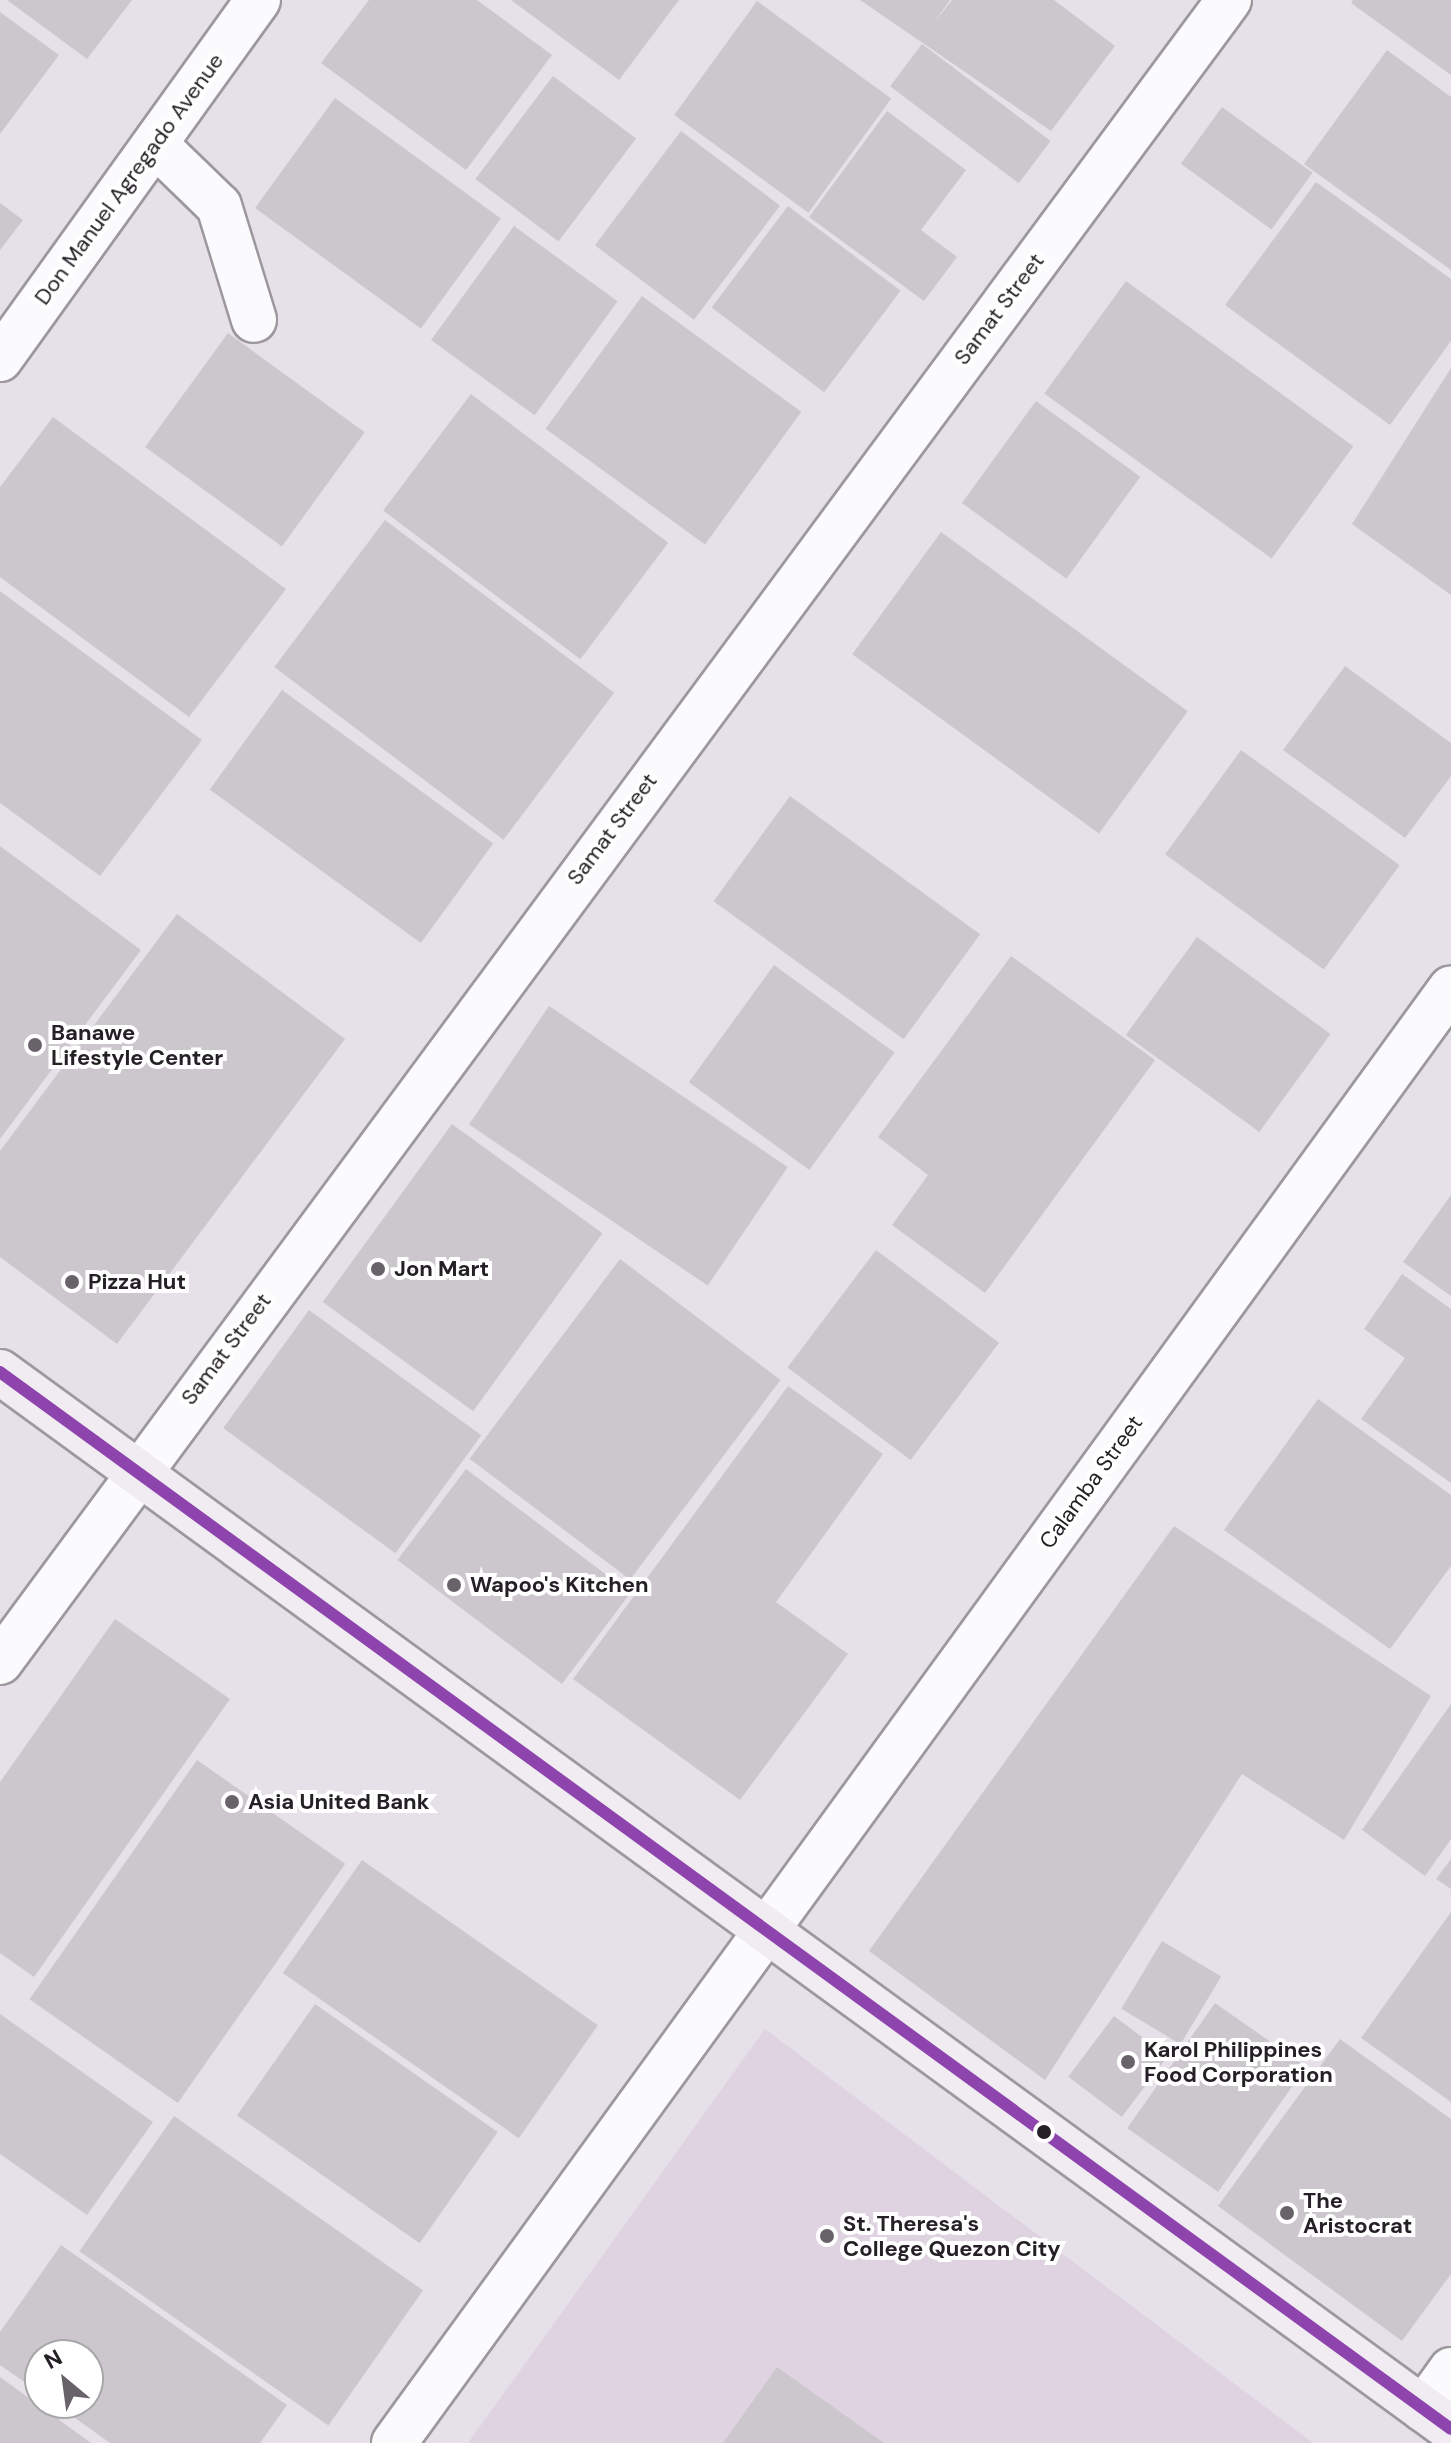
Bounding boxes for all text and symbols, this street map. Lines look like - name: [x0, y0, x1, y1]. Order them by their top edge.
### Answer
- street label: Don Manuel Agregado Avenue: [29, 48, 229, 310]
- street label: Samat Street: [948, 248, 1050, 370]
- street label: Samat Street: [561, 768, 663, 890]
- place label: Banawe Lifestyle Center: [51, 1019, 223, 1070]
- marker: Banawe Lifestyle Center: [26, 1036, 44, 1054]
- place label: Jon Mart: [394, 1256, 489, 1282]
- marker: Jon Mart: [369, 1260, 387, 1278]
- place label: Pizza Hut: [88, 1269, 186, 1295]
- marker: Pizza Hut: [63, 1273, 81, 1291]
- street label: Samat Street: [175, 1288, 277, 1410]
- street label: Calamba Street: [1034, 1410, 1148, 1554]
- place label: Wapoo's Kitchen: [470, 1572, 649, 1598]
- marker: Wapoo's Kitchen: [445, 1576, 463, 1594]
- place label: Asia United Bank: [248, 1789, 429, 1815]
- marker: Asia United Bank: [223, 1793, 241, 1811]
- place label: Karol Philippines Food Corporation: [1144, 2036, 1333, 2088]
- marker: Karol Philippines Food Corporation: [1119, 2053, 1137, 2071]
- unlabelled marker: [1036, 2124, 1052, 2140]
- place label: The Aristocrat: [1303, 2187, 1412, 2238]
- marker: The Aristocrat: [1278, 2204, 1296, 2222]
- place label: St. Theresa's College Quezon City: [843, 2210, 1061, 2262]
- marker: St. Theresa's College Quezon City: [818, 2227, 836, 2245]
- north arrow: [24, 2339, 104, 2419]
- text: N: [39, 2343, 67, 2376]

